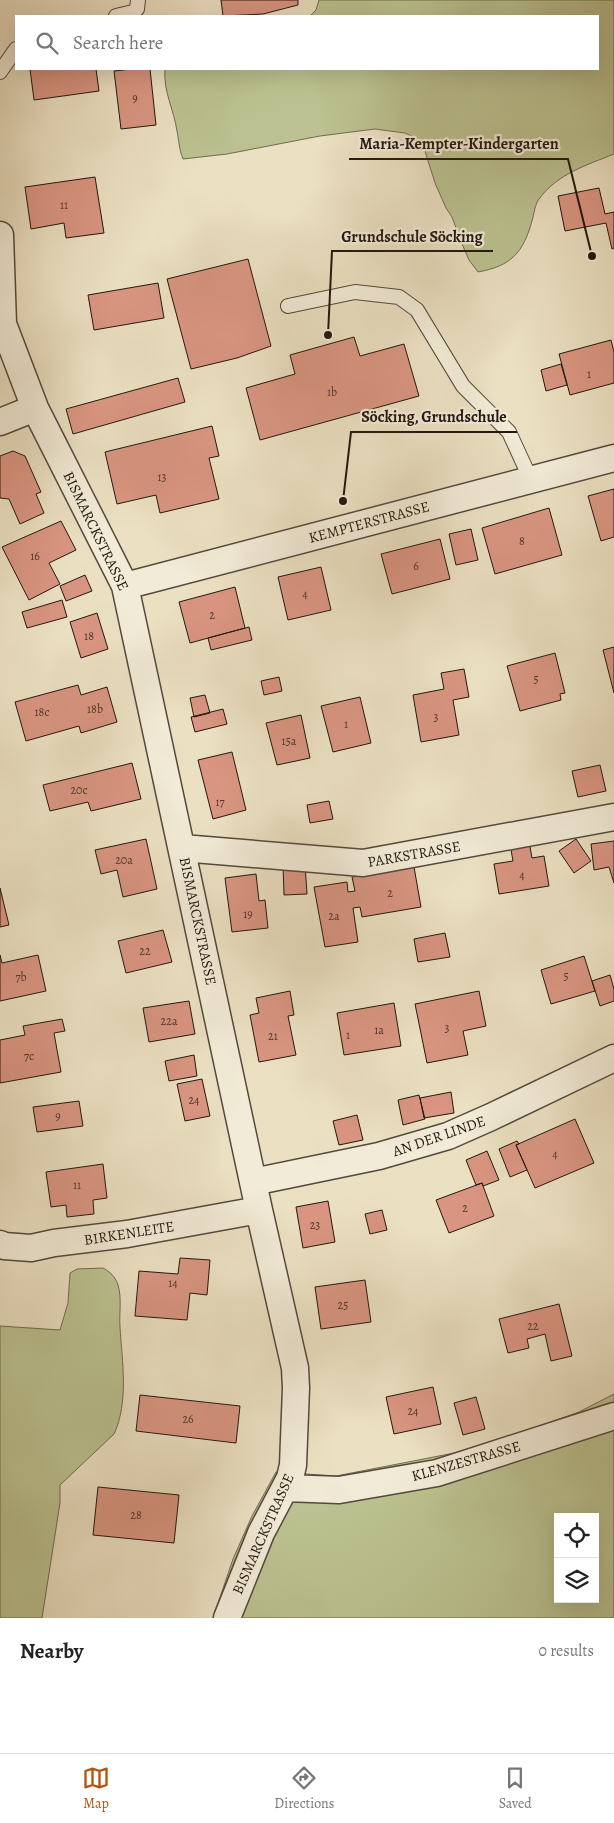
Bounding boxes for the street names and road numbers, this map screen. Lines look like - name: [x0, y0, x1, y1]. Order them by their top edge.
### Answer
- street label: BISMARCKSTRASSE: [58, 468, 134, 594]
- street label: KEMPTERSTRASSE: [306, 496, 432, 548]
- street label: PARKSTRASSE: [366, 836, 462, 872]
- street label: BISMARCKSTRASSE: [175, 855, 221, 987]
- street label: AN DER LINDE: [389, 1111, 488, 1162]
- street label: BIRKENLEITE: [83, 1216, 175, 1250]
- street label: KLENZESTRASSE: [409, 1436, 523, 1486]
- street label: BISMARCKSTRASSE: [227, 1470, 299, 1598]

